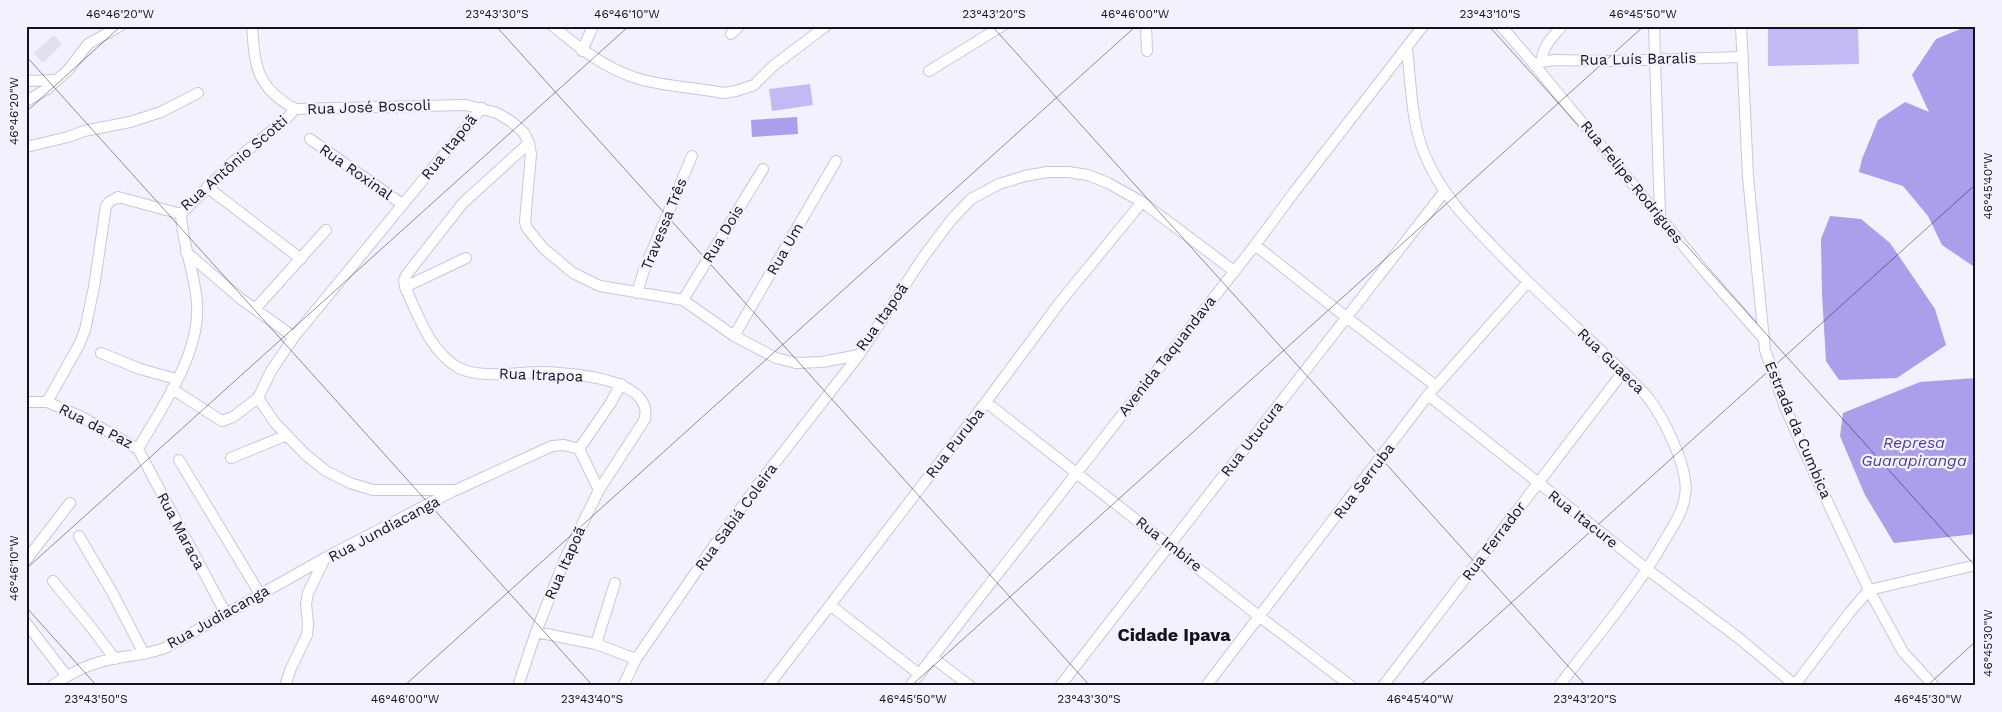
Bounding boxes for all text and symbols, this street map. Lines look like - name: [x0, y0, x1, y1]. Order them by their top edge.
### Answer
- text: 46°46'20"W: [86, 7, 155, 21]
- text: 23°43'30"S: [465, 7, 529, 21]
- text: 46°46'10"W: [594, 7, 660, 21]
- text: 23°43'20"S: [962, 7, 1026, 21]
- text: 46°46'00"W: [1101, 7, 1170, 21]
- text: 23°43'10"S: [1459, 7, 1521, 21]
- text: 46°45'50"W: [1609, 7, 1677, 21]
- street label: Rua Luís Baralis: [1580, 49, 1697, 69]
- text: 46°46'20"W: [7, 76, 21, 145]
- street label: Rua José Boscoli: [307, 96, 431, 118]
- street label: Rua Itapoã: [417, 110, 481, 183]
- street label: Rua Antônio Scotti: [177, 112, 291, 214]
- street label: Rua Felipe Rodrigues: [1577, 117, 1687, 247]
- street label: Rua Roxinal: [316, 140, 396, 204]
- text: 46°45'40"W: [1981, 152, 1995, 220]
- street label: Travessa Três: [637, 175, 691, 273]
- street label: Rua Dois: [699, 202, 747, 266]
- street label: Rua Um: [763, 220, 807, 278]
- street label: Rua Itapoã: [852, 279, 912, 354]
- street label: Avenida Taquandava: [1114, 292, 1220, 420]
- street label: Rua Guaeca: [1574, 324, 1649, 398]
- street label: Estrada da Cumbica: [1761, 359, 1835, 502]
- street label: Rua Itrapoa: [499, 365, 584, 385]
- street label: Rua Utucura: [1217, 397, 1287, 480]
- street label: Rua da Paz: [56, 400, 136, 452]
- street label: Rua Puruba: [922, 404, 988, 482]
- water label: Represa Guarapiranga: [1861, 433, 1967, 470]
- street label: Rua Serruba: [1330, 439, 1399, 522]
- street label: Rua Sabiá Coleira: [691, 460, 781, 574]
- street label: Rua Itacure: [1544, 486, 1622, 552]
- street label: Rua Maraca: [153, 489, 209, 573]
- street label: Rua Jundiacanga: [325, 492, 443, 566]
- street label: Rua Ferrador: [1458, 498, 1530, 584]
- street label: Rua Imbire: [1132, 513, 1206, 575]
- street label: Rua Itapoã: [541, 523, 589, 602]
- text: 46°46'10"W: [7, 535, 21, 601]
- street label: Rua Judiacanga: [164, 581, 273, 653]
- text: 46°45'30"W: [1981, 609, 1995, 677]
- district label: Cidade Ipava: [1117, 624, 1231, 645]
- text: 23°43'50"S: [64, 692, 128, 706]
- text: 46°46'00"W: [371, 692, 440, 706]
- text: 23°43'40"S: [561, 692, 623, 706]
- text: 46°45'50"W: [879, 692, 947, 706]
- text: 23°43'30"S: [1057, 692, 1121, 706]
- text: 46°45'40"W: [1386, 692, 1454, 706]
- text: 23°43'20"S: [1553, 692, 1617, 706]
- text: 46°45'30"W: [1894, 692, 1962, 706]

